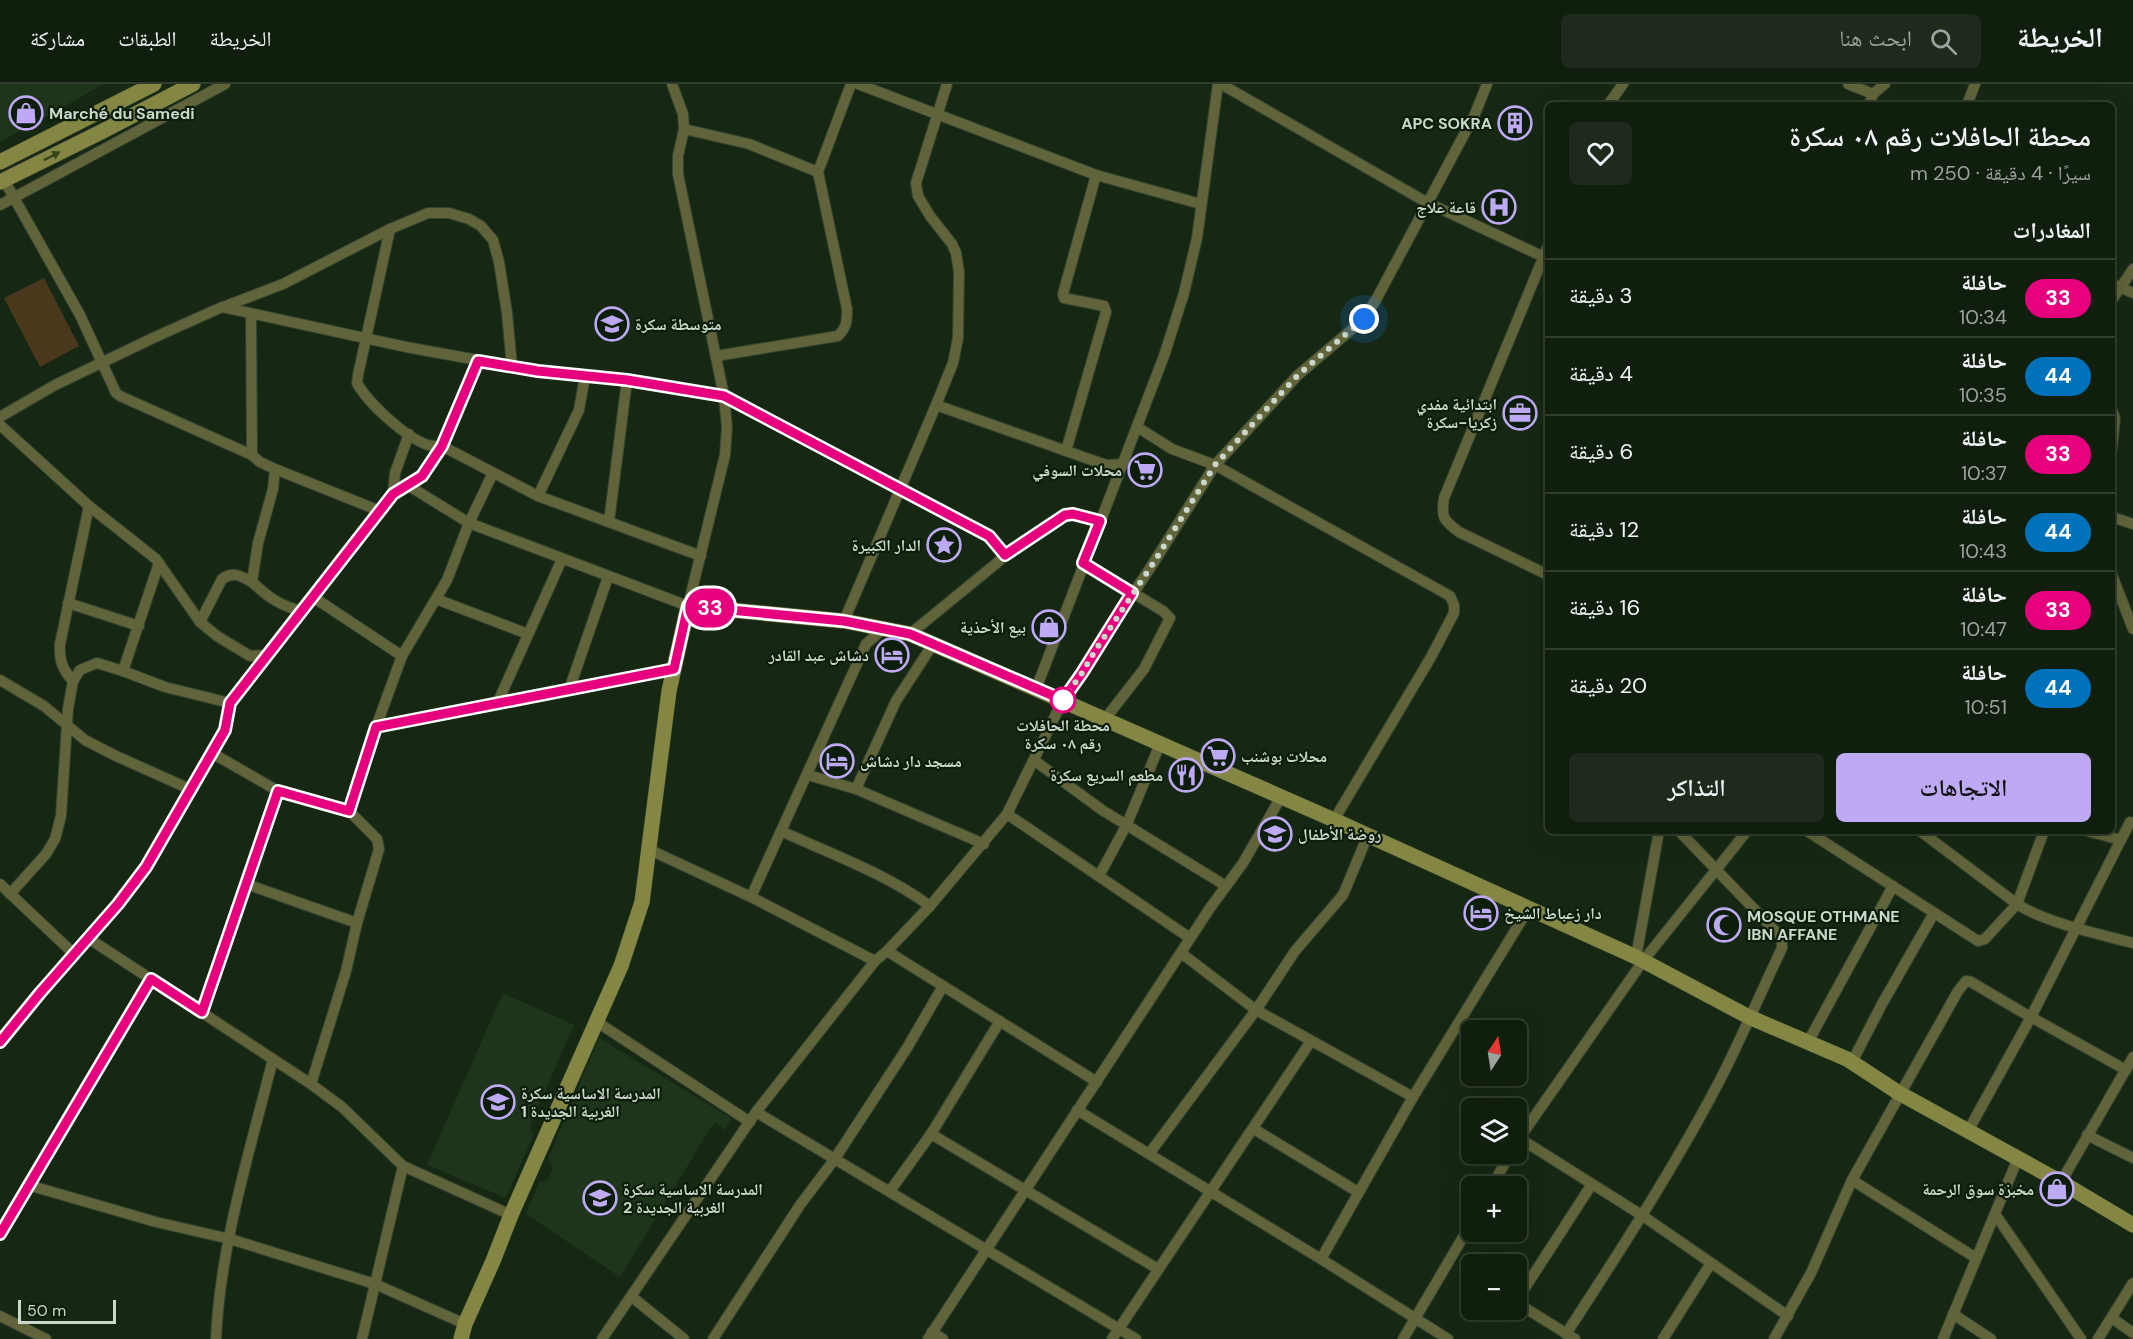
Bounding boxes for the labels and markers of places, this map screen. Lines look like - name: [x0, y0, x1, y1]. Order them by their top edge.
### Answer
- shop icon: Marché du Samedi: [8, 95, 44, 131]
- place label: Marché du Samedi: [49, 103, 195, 124]
- building icon: APC SOKRA: [1497, 105, 1533, 141]
- place label: APC SOKRA: [1401, 113, 1492, 134]
- hospital icon: قاعة علاج: [1481, 189, 1517, 225]
- place label: قاعة علاج: [1416, 197, 1476, 218]
- school or university icon: متوسطة سكرة: [594, 306, 630, 342]
- place label: متوسطة سكرة: [635, 314, 722, 335]
- place label: ابتدائية مفدي زكريا-سكرة: [1417, 394, 1497, 433]
- office icon: ابتدائية مفدي زكريا-سكرة: [1502, 395, 1538, 431]
- supermarket icon: محلات السوفي: [1127, 452, 1163, 488]
- place label: محلات السوفي: [1032, 460, 1122, 482]
- place icon: الدار الكبيرة: [926, 527, 962, 563]
- place label: الدار الكبيرة: [852, 535, 921, 556]
- shop icon: بيع الأحذية: [1031, 609, 1067, 645]
- place label: بيع الأحذية: [960, 617, 1026, 638]
- hotel icon: دشاش عبد القادر: [874, 637, 910, 673]
- place label: دشاش عبد القادر: [768, 645, 869, 666]
- marker: محطة الحافلات رقم ٠٨ سكرة: [1050, 687, 1076, 713]
- place label: محطة الحافلات رقم ٠٨ سكرة: [1016, 715, 1110, 755]
- supermarket icon: محلات بوشنب: [1200, 738, 1236, 774]
- hotel icon: مسجد دار دشاش: [819, 743, 855, 779]
- place label: محلات بوشنب: [1241, 746, 1327, 767]
- place label: مسجد دار دشاش: [860, 751, 962, 772]
- restaurant icon: مطعم السريع سكرة: [1168, 757, 1204, 793]
- place label: مطعم السريع سكرة: [1050, 765, 1163, 787]
- school or university icon: روضة الأطفال: [1257, 816, 1293, 852]
- place label: روضة الأطفال: [1298, 824, 1381, 845]
- hotel icon: دار زعباط الشيخ: [1463, 895, 1499, 931]
- place label: دار زعباط الشيخ: [1504, 903, 1602, 924]
- place label: MOSQUE OTHMANE IBN AFFANE: [1747, 906, 1900, 945]
- mosque icon: MOSQUE OTHMANE IBN AFFANE: [1706, 907, 1742, 943]
- place label: المدرسة الاساسية سكرة الغربية الجديدة 1: [521, 1083, 661, 1122]
- school or university icon: المدرسة الاساسية سكرة الغربية الجديدة 1: [480, 1084, 516, 1120]
- shop icon: مخبزة سوق الرحمة: [2039, 1171, 2075, 1207]
- place label: المدرسة الاساسية سكرة الغربية الجديدة 2: [623, 1179, 763, 1218]
- place label: مخبزة سوق الرحمة: [1922, 1179, 2034, 1200]
- school or university icon: المدرسة الاساسية سكرة الغربية الجديدة 2: [582, 1180, 618, 1216]

